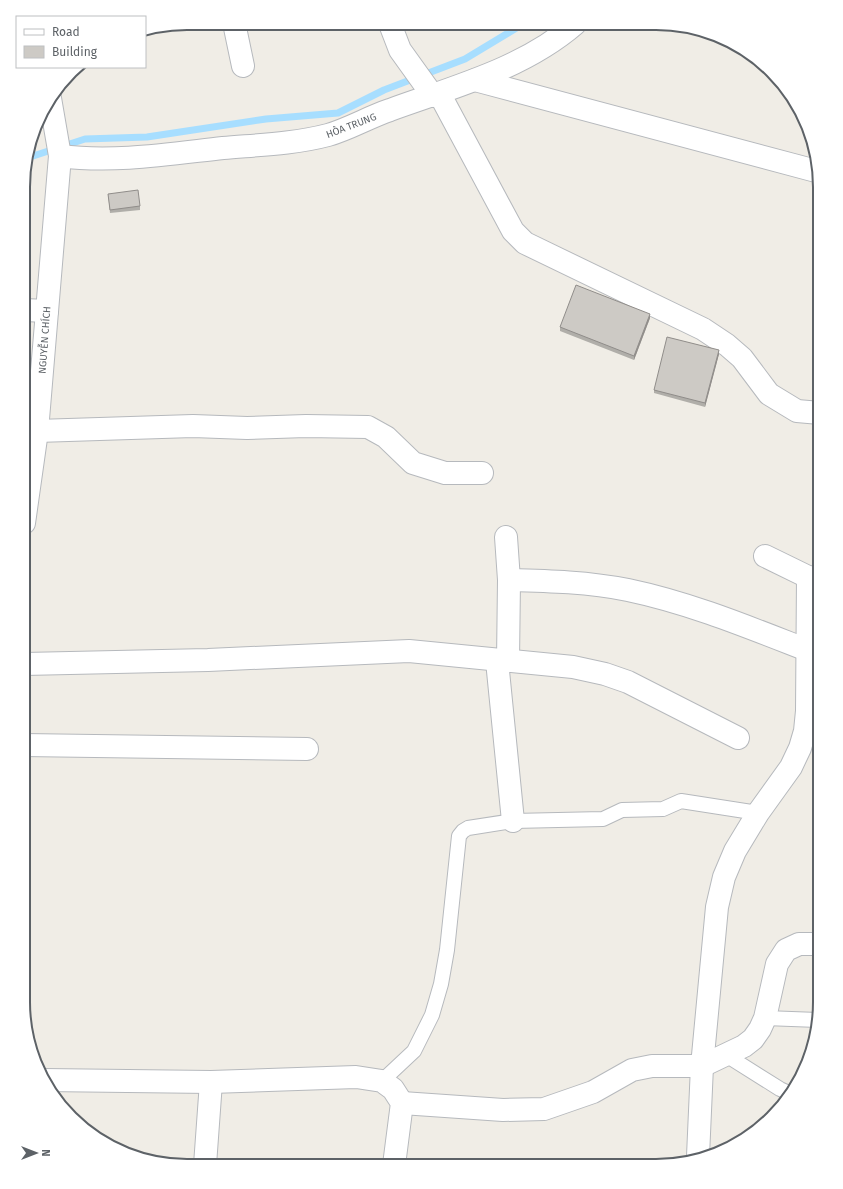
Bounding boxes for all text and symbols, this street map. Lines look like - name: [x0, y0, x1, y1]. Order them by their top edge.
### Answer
- legend: [16, 16, 146, 68]
- text: Road: [52, 25, 80, 39]
- text: Building: [52, 45, 98, 59]
- street label: HÒA TRUNG: [324, 109, 378, 141]
- street label: NGUYỄN CHÍCH: [35, 306, 53, 374]
- north arrow: [16, 1133, 56, 1173]
- text: N: [39, 1149, 52, 1157]

